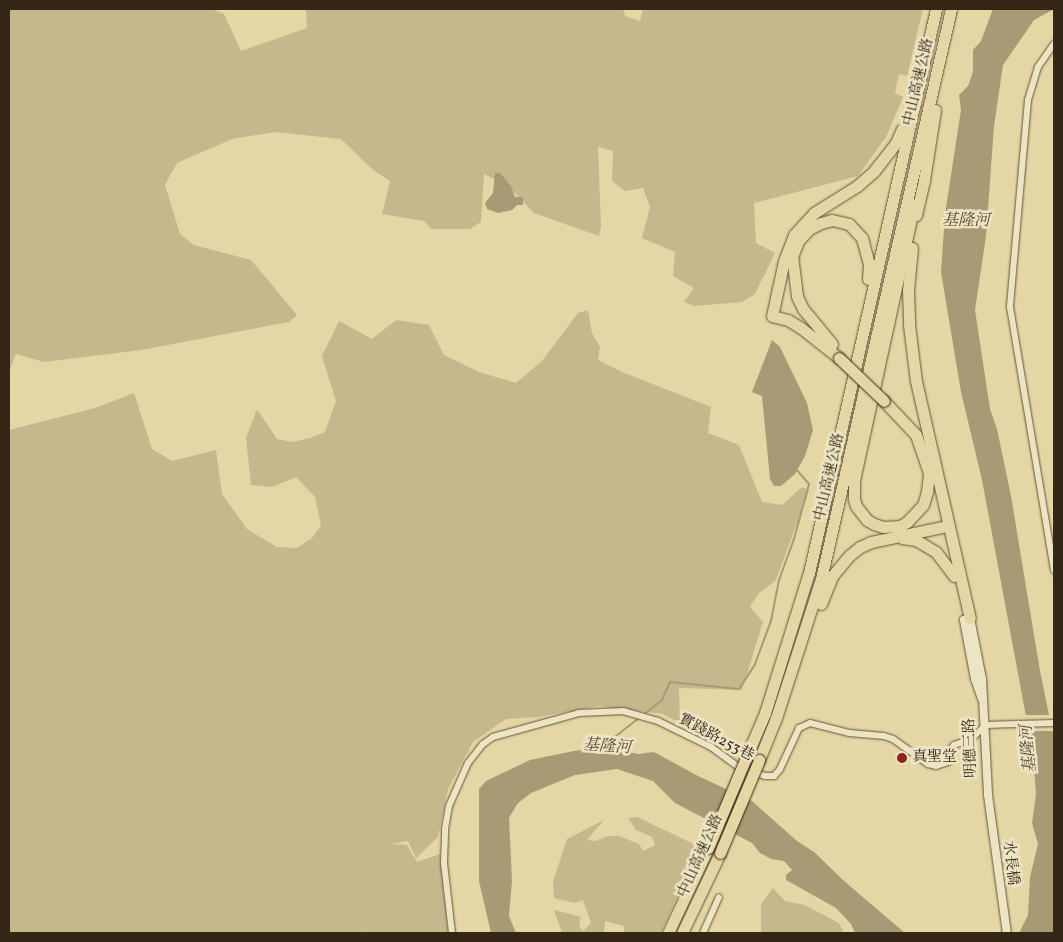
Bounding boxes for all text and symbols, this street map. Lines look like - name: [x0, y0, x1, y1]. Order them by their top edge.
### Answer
- street label: 中山高速公路: [900, 36, 938, 128]
- water label: 基隆河: [942, 211, 990, 231]
- street label: 中山高速公路: [811, 431, 849, 523]
- street label: 實踐路253巷: [675, 711, 757, 765]
- street label: 明德三路: [961, 718, 981, 778]
- water label: 基隆河: [1017, 724, 1041, 774]
- water label: 基隆河: [582, 736, 632, 758]
- place label: 真聖堂: [912, 749, 957, 767]
- marker: 真聖堂: [896, 752, 908, 764]
- street label: 中山高速公路: [674, 811, 728, 901]
- street label: 水長橋: [998, 840, 1022, 886]

